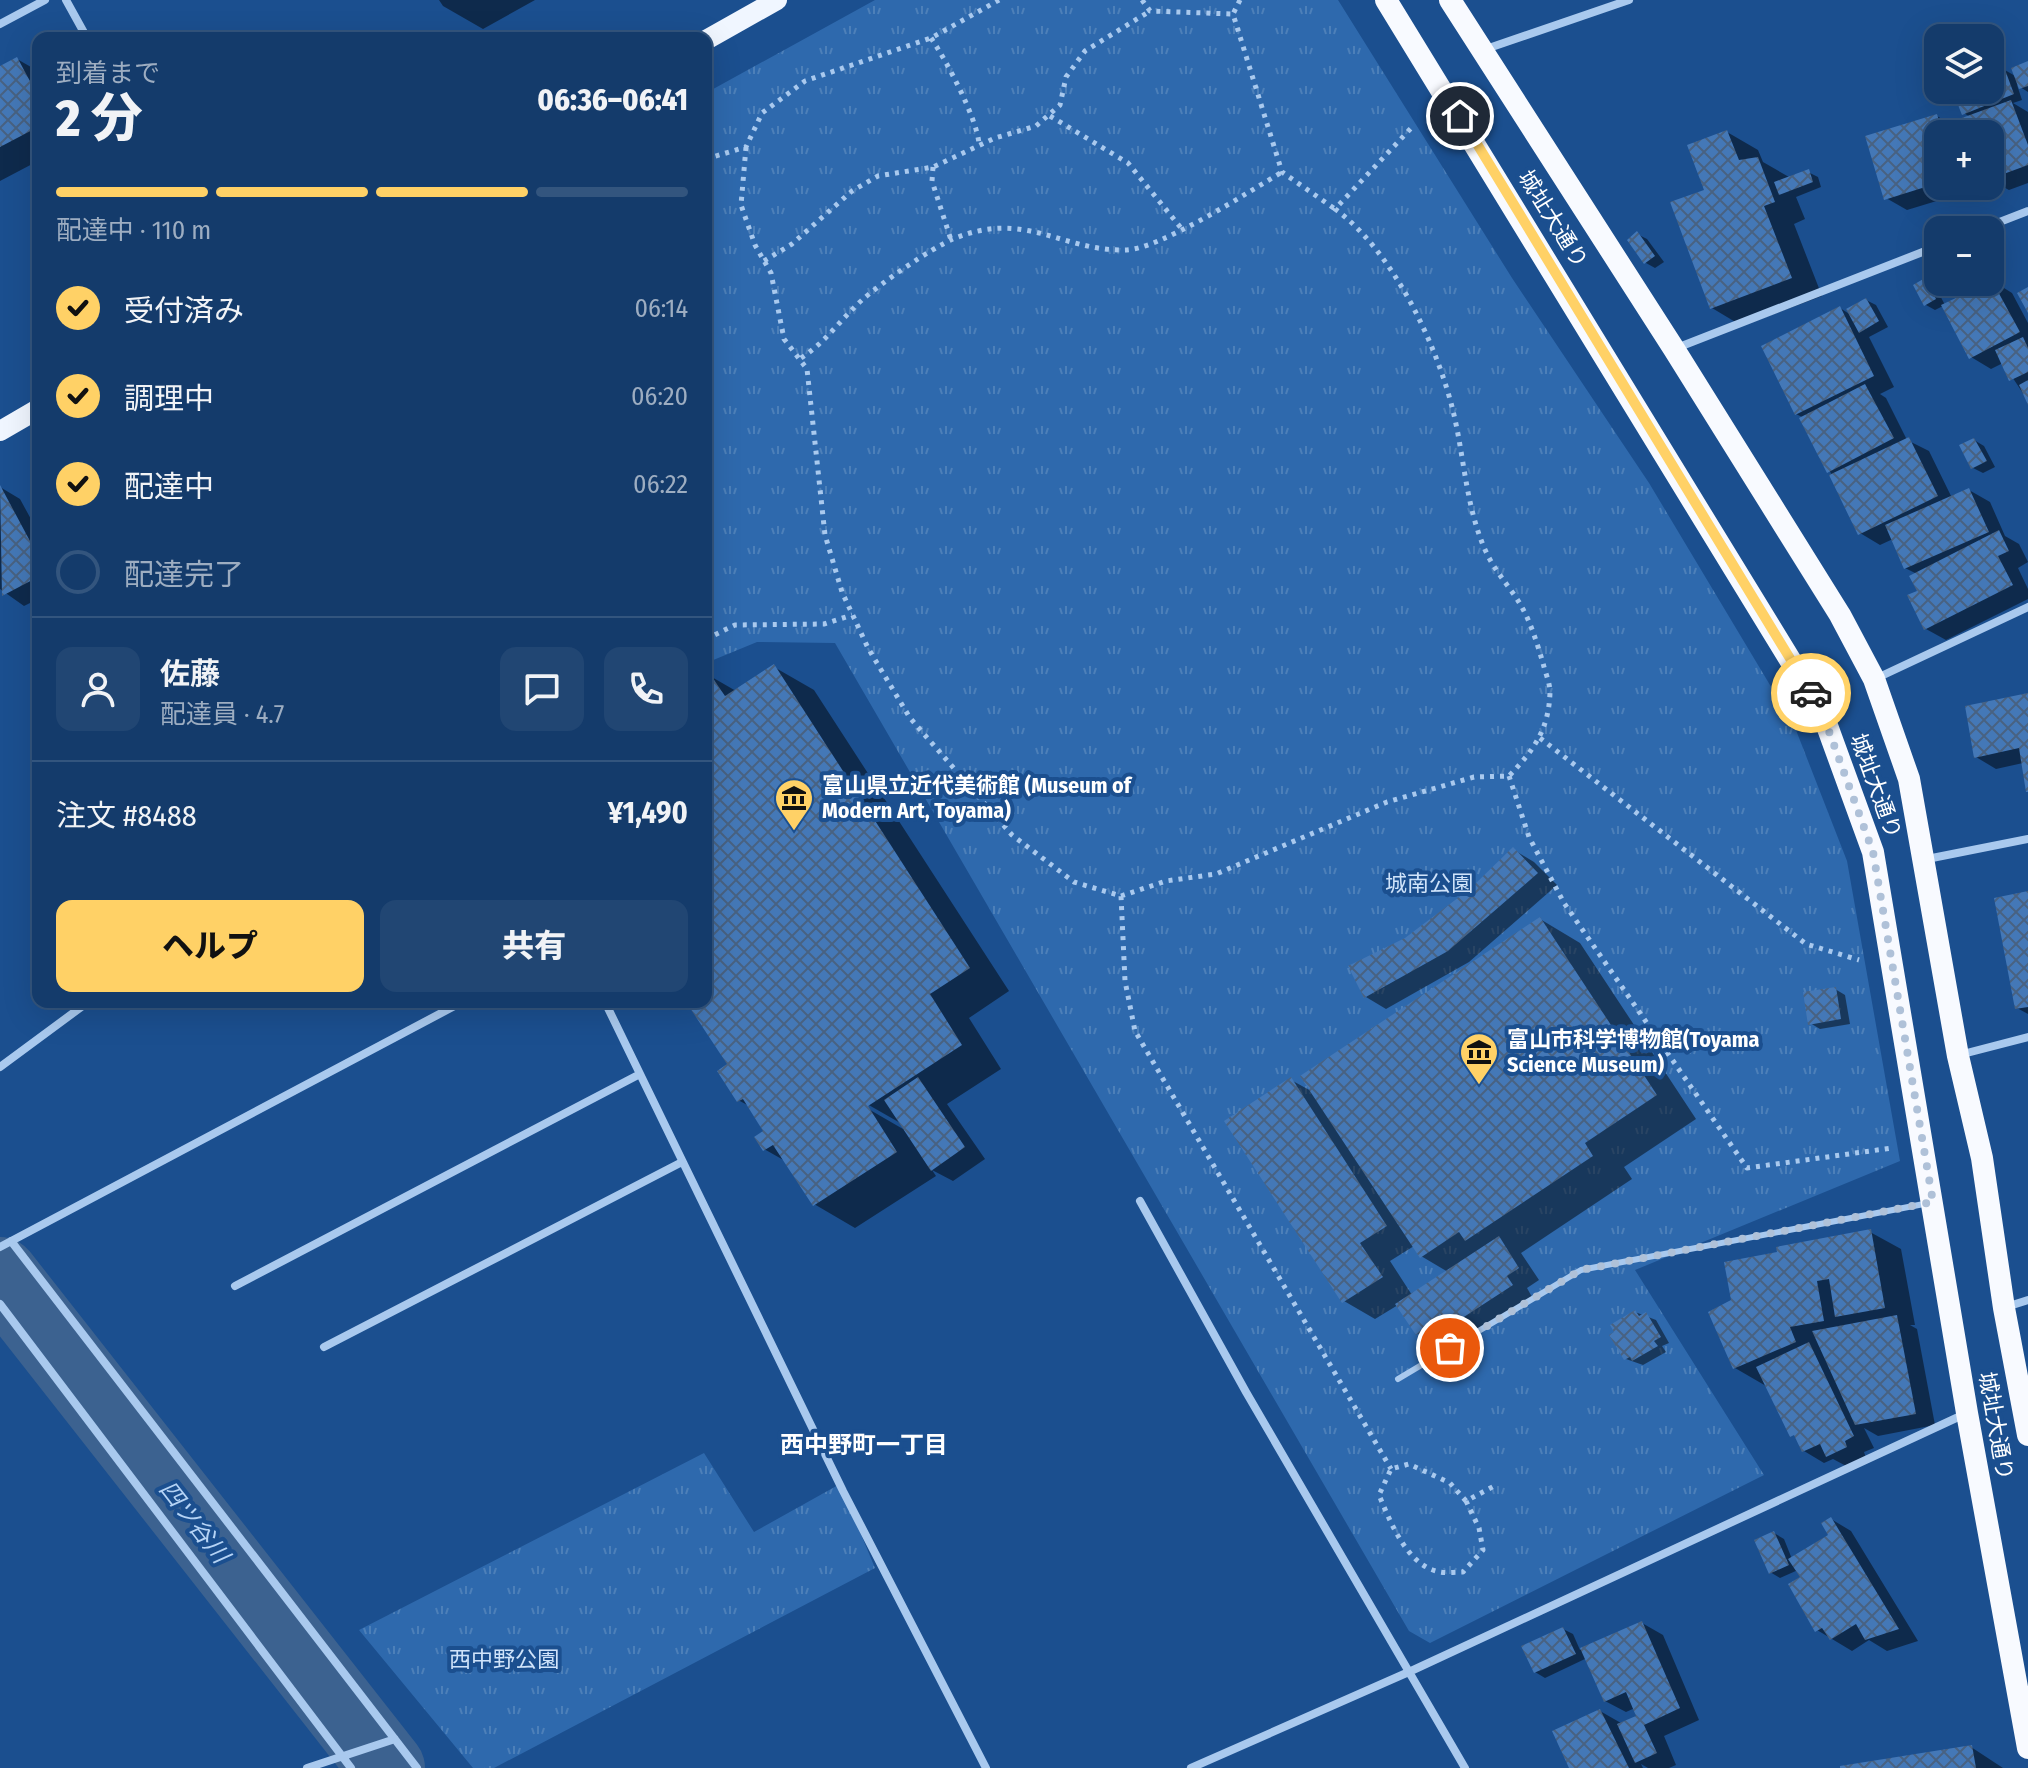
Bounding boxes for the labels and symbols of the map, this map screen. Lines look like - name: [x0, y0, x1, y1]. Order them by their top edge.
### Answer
- pin: [1426, 82, 1494, 150]
- street label: 城址大通り: [1512, 165, 1594, 273]
- courier: [1771, 653, 1851, 733]
- street label: 城址大通り: [1845, 730, 1907, 842]
- place label: 富山県立近代美術館 (Museum of Modern Art, Toyama): [822, 772, 1133, 824]
- museum icon: 富山県立近代美術館 (Museum of Modern Art, Toyama): [773, 777, 815, 832]
- park label: 城南公園: [1385, 870, 1473, 897]
- place label: 富山市科学博物館(Toyama Science Museum): [1507, 1026, 1760, 1078]
- museum icon: 富山市科学博物館(Toyama Science Museum): [1458, 1031, 1500, 1086]
- pin: [1416, 1314, 1484, 1382]
- street label: 城址大通り: [1973, 1369, 2019, 1483]
- district label: 西中野町一丁目: [780, 1431, 948, 1459]
- water label: 四ツ谷川: [153, 1476, 236, 1571]
- park label: 西中野公園: [449, 1646, 559, 1673]

